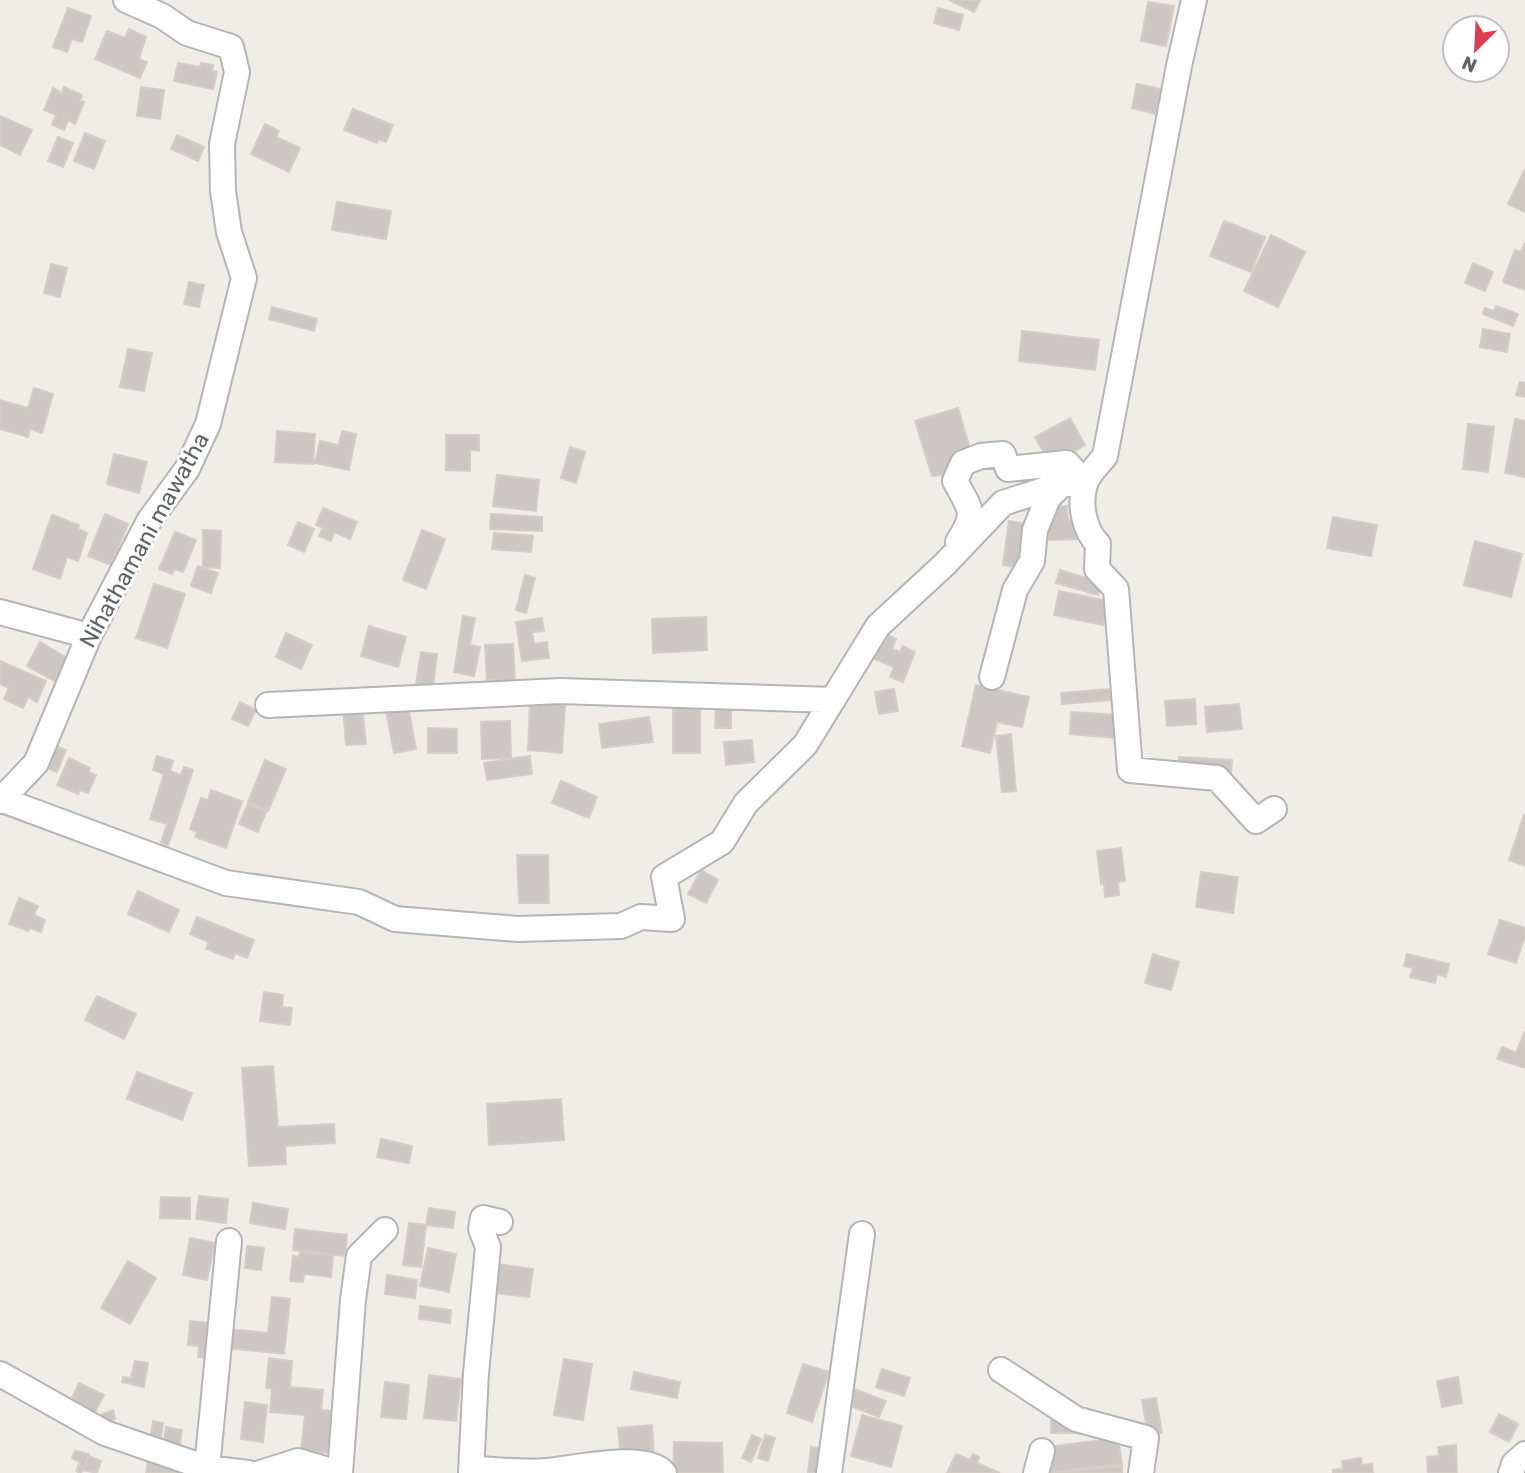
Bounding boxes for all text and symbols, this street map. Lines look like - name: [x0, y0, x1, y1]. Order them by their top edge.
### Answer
- north arrow: [1441, 14, 1511, 84]
- text: N: [1458, 51, 1480, 77]
- street label: Nihathamani mawatha: [73, 428, 215, 652]

